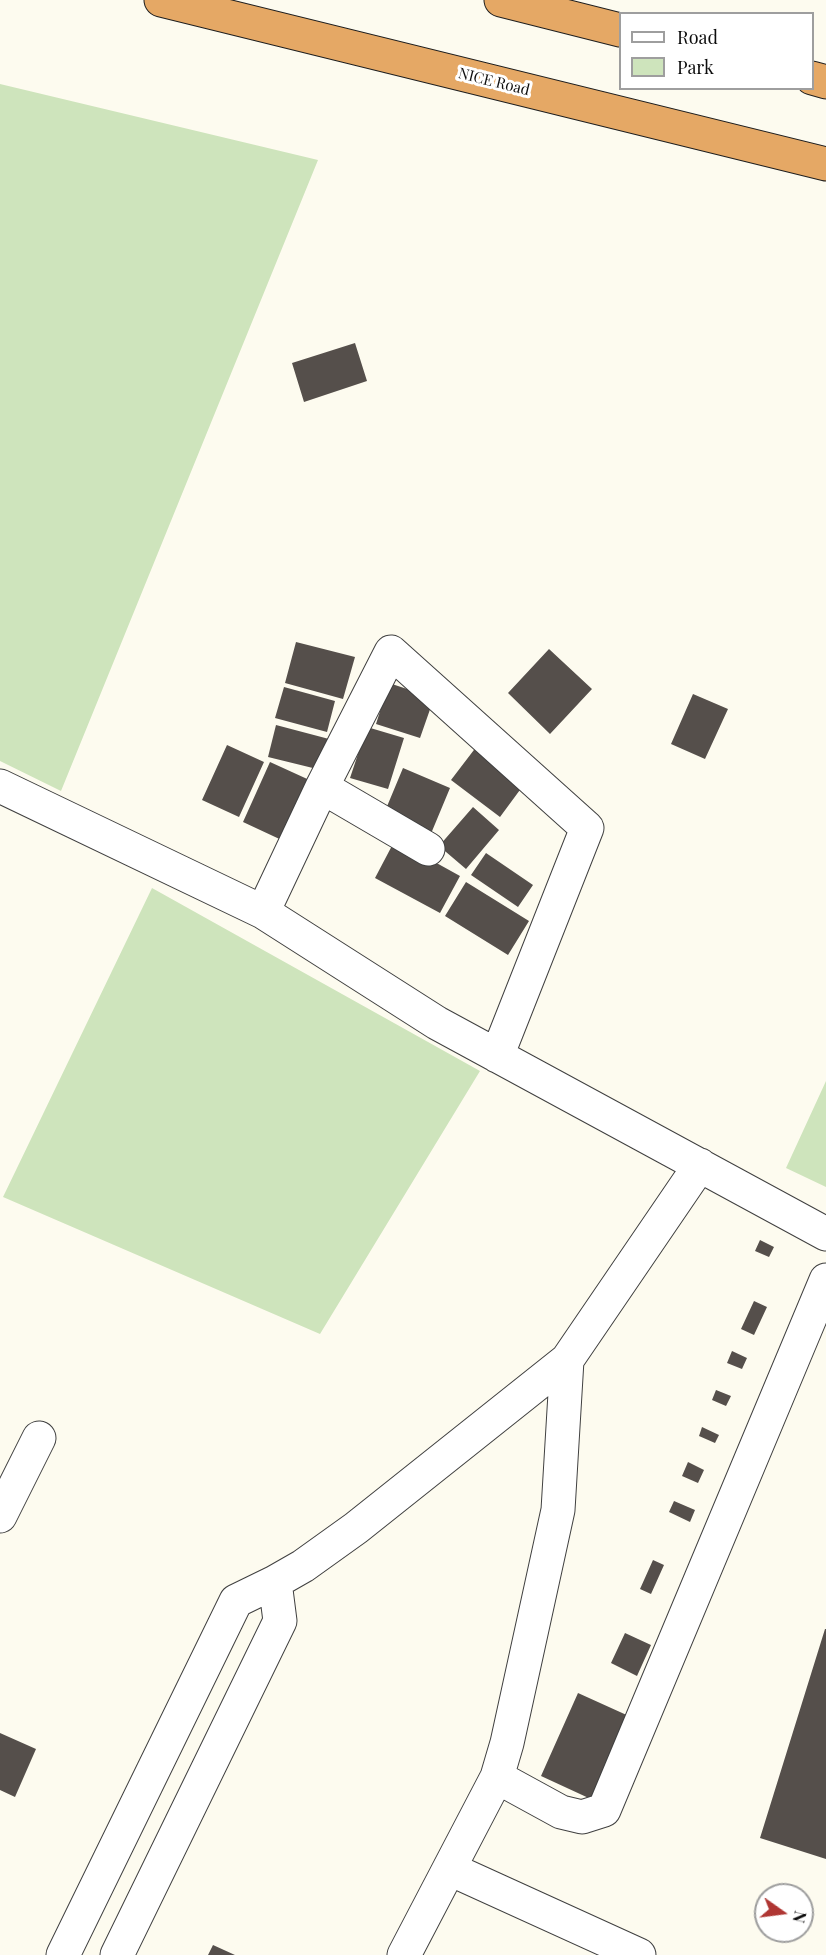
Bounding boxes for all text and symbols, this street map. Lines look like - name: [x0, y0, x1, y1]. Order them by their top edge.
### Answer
- legend: [619, 12, 814, 90]
- text: Road: [677, 25, 718, 49]
- text: Park: [677, 55, 714, 79]
- street label: NICE Road: [456, 64, 532, 100]
- north arrow: [754, 1883, 814, 1943]
- text: N: [788, 1909, 812, 1925]

